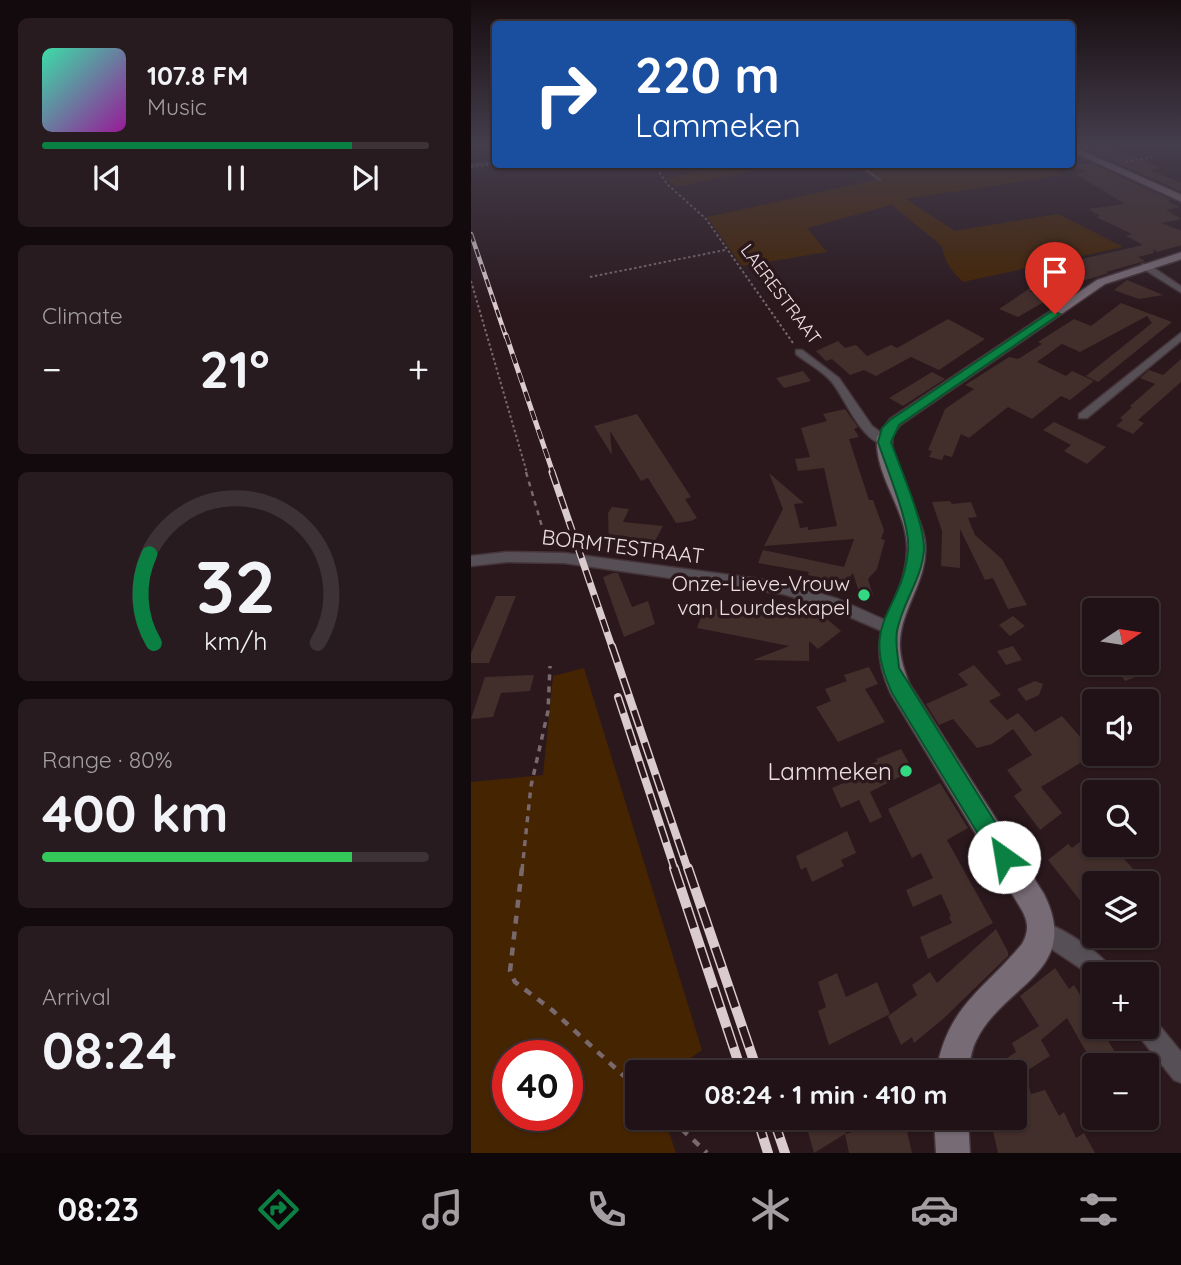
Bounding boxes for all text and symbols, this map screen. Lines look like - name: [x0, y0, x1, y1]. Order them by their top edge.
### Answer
- text: 220 m: [635, 44, 780, 105]
- icon: right: [520, 49, 611, 140]
- text: 107.8 FM: [147, 59, 248, 92]
- text: Music: [147, 92, 207, 121]
- text: Lammeken: [635, 105, 801, 145]
- icon: previous: [88, 159, 126, 197]
- icon: pause: [217, 159, 255, 197]
- icon: next: [346, 159, 384, 197]
- street label: LAERESTRAAT: [736, 239, 826, 349]
- pin: [1025, 242, 1085, 314]
- icon: arrive: [1036, 253, 1074, 291]
- text: Climate: [42, 301, 123, 330]
- text: 21°: [200, 336, 270, 401]
- text: −: [42, 345, 62, 393]
- text: +: [408, 345, 429, 393]
- street label: BORMTESTRAAT: [540, 523, 706, 569]
- text: 32: [195, 540, 276, 631]
- place label: Onze-Lieve-Vrouw van Lourdeskapel: [672, 570, 850, 620]
- marker: Onze-Lieve-Vrouw van Lourdeskapel: [856, 587, 872, 603]
- north arrow: [1082, 598, 1159, 676]
- map controls: [1082, 598, 1159, 1130]
- text: km/h: [204, 624, 267, 655]
- button: sound: [1082, 689, 1159, 766]
- text: Range · 80%: [42, 745, 173, 774]
- place label: Lammeken: [768, 756, 892, 786]
- marker: Lammeken: [898, 763, 914, 779]
- text: 400 km: [42, 780, 229, 845]
- button: search: [1082, 780, 1159, 857]
- position arrow: [967, 820, 1041, 894]
- button: layers: [1082, 871, 1159, 948]
- button: +: [1082, 962, 1159, 1039]
- text: Arrival: [42, 982, 111, 1011]
- text: 08:24: [42, 1017, 177, 1082]
- speed limit sign: 40: [492, 1040, 583, 1131]
- button: −: [1082, 1053, 1159, 1130]
- text: 08:24 · 1 min · 410 m: [705, 1078, 947, 1111]
- icon: directions: [254, 1185, 303, 1234]
- icon: music: [418, 1185, 467, 1234]
- icon: phone: [582, 1185, 631, 1234]
- icon: climate: [746, 1185, 795, 1234]
- icon: car: [910, 1185, 959, 1234]
- icon: filters: [1074, 1185, 1123, 1234]
- text: 08:23: [58, 1189, 139, 1229]

